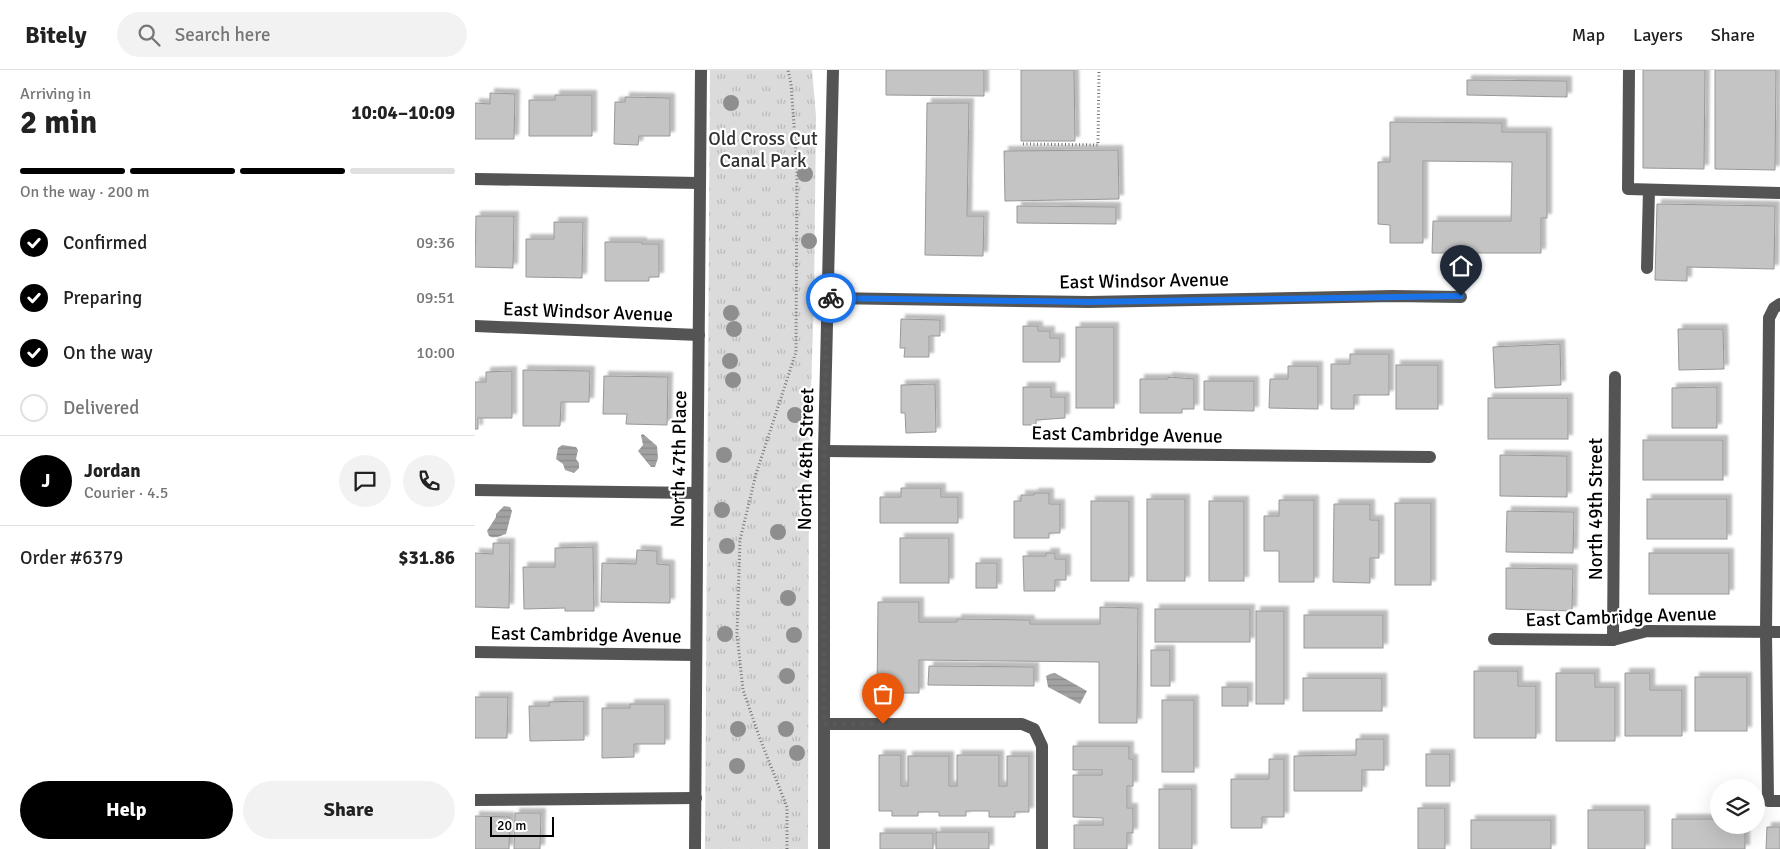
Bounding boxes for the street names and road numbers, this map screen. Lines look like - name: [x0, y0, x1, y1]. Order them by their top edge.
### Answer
- street label: East Windsor Avenue: [1059, 268, 1229, 294]
- street label: East Windsor Avenue: [503, 297, 673, 327]
- street label: North 48th Street: [793, 387, 819, 530]
- street label: North 47th Place: [666, 390, 692, 528]
- street label: East Cambridge Avenue: [1031, 421, 1223, 449]
- street label: North 49th Street: [1584, 437, 1608, 580]
- street label: East Cambridge Avenue: [1525, 602, 1717, 632]
- street label: East Cambridge Avenue: [490, 621, 682, 649]

